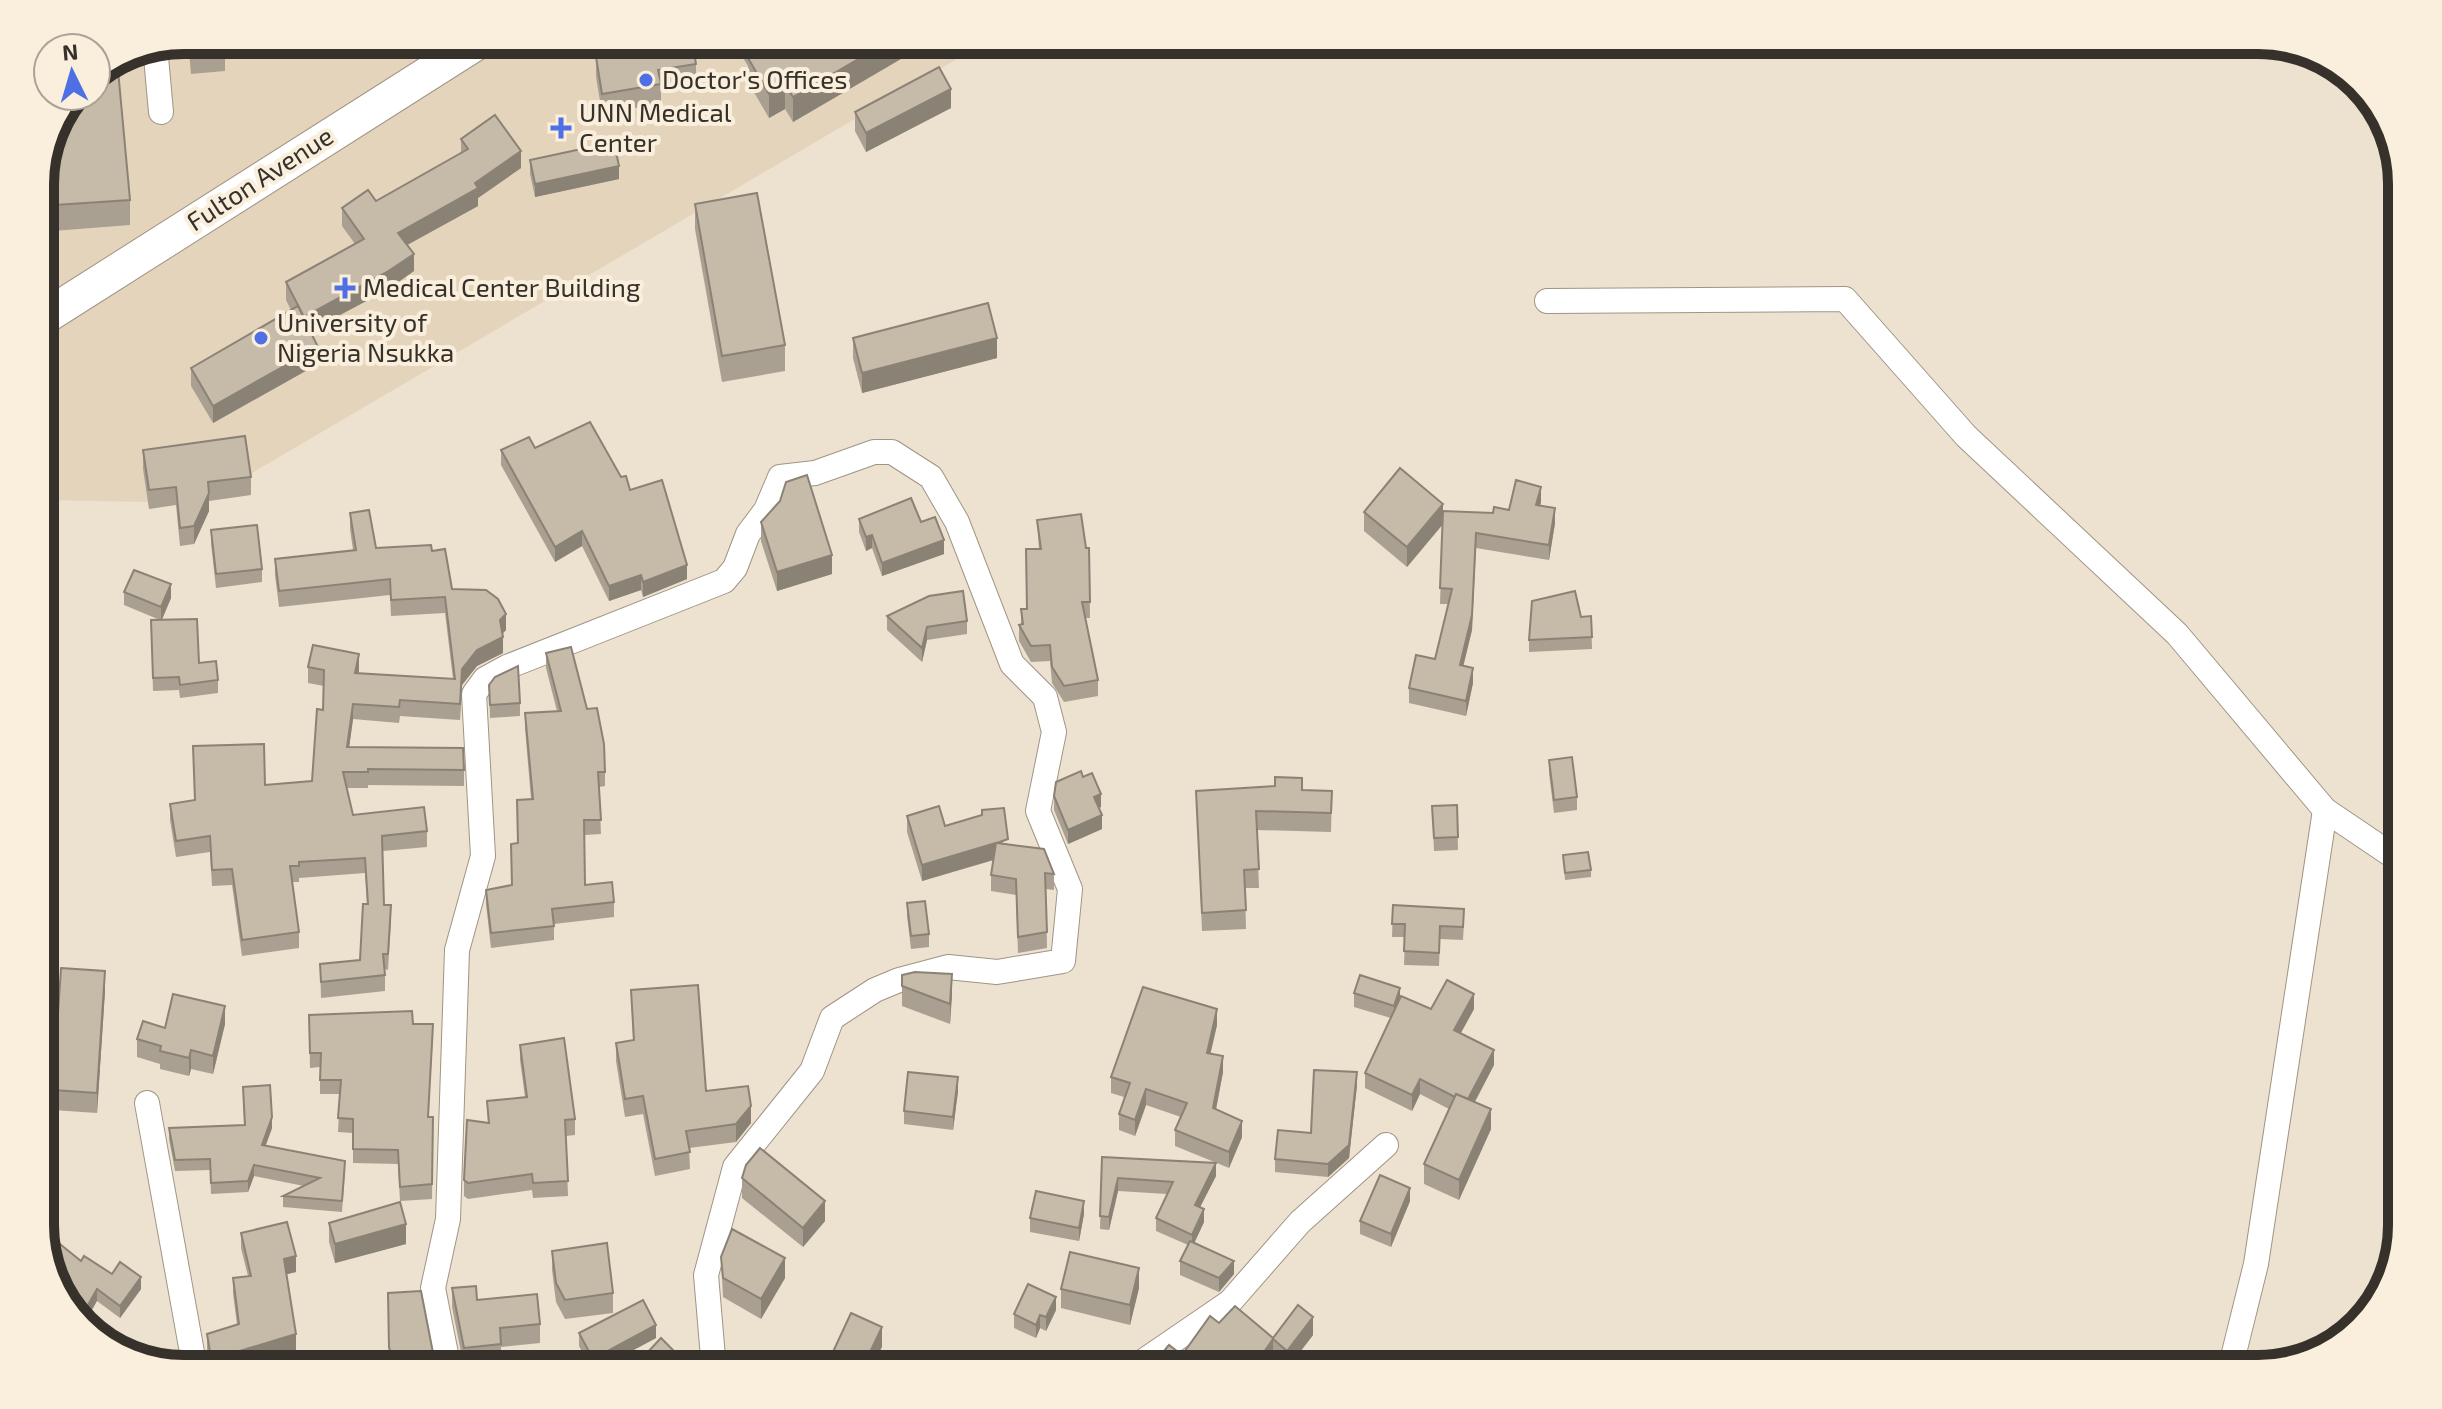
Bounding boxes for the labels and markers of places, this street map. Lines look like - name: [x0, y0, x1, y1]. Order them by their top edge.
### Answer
- place label: Doctor's Offices: [662, 63, 847, 94]
- marker: Doctor's Offices: [637, 71, 655, 89]
- place label: UNN Medical Center: [579, 96, 732, 157]
- marker: UNN Medical Center: [550, 117, 572, 139]
- place label: Medical Center Building: [363, 271, 640, 302]
- marker: Medical Center Building: [334, 277, 356, 299]
- place label: University of Nigeria Nsukka: [277, 306, 454, 367]
- marker: University of Nigeria Nsukka: [252, 329, 270, 347]

